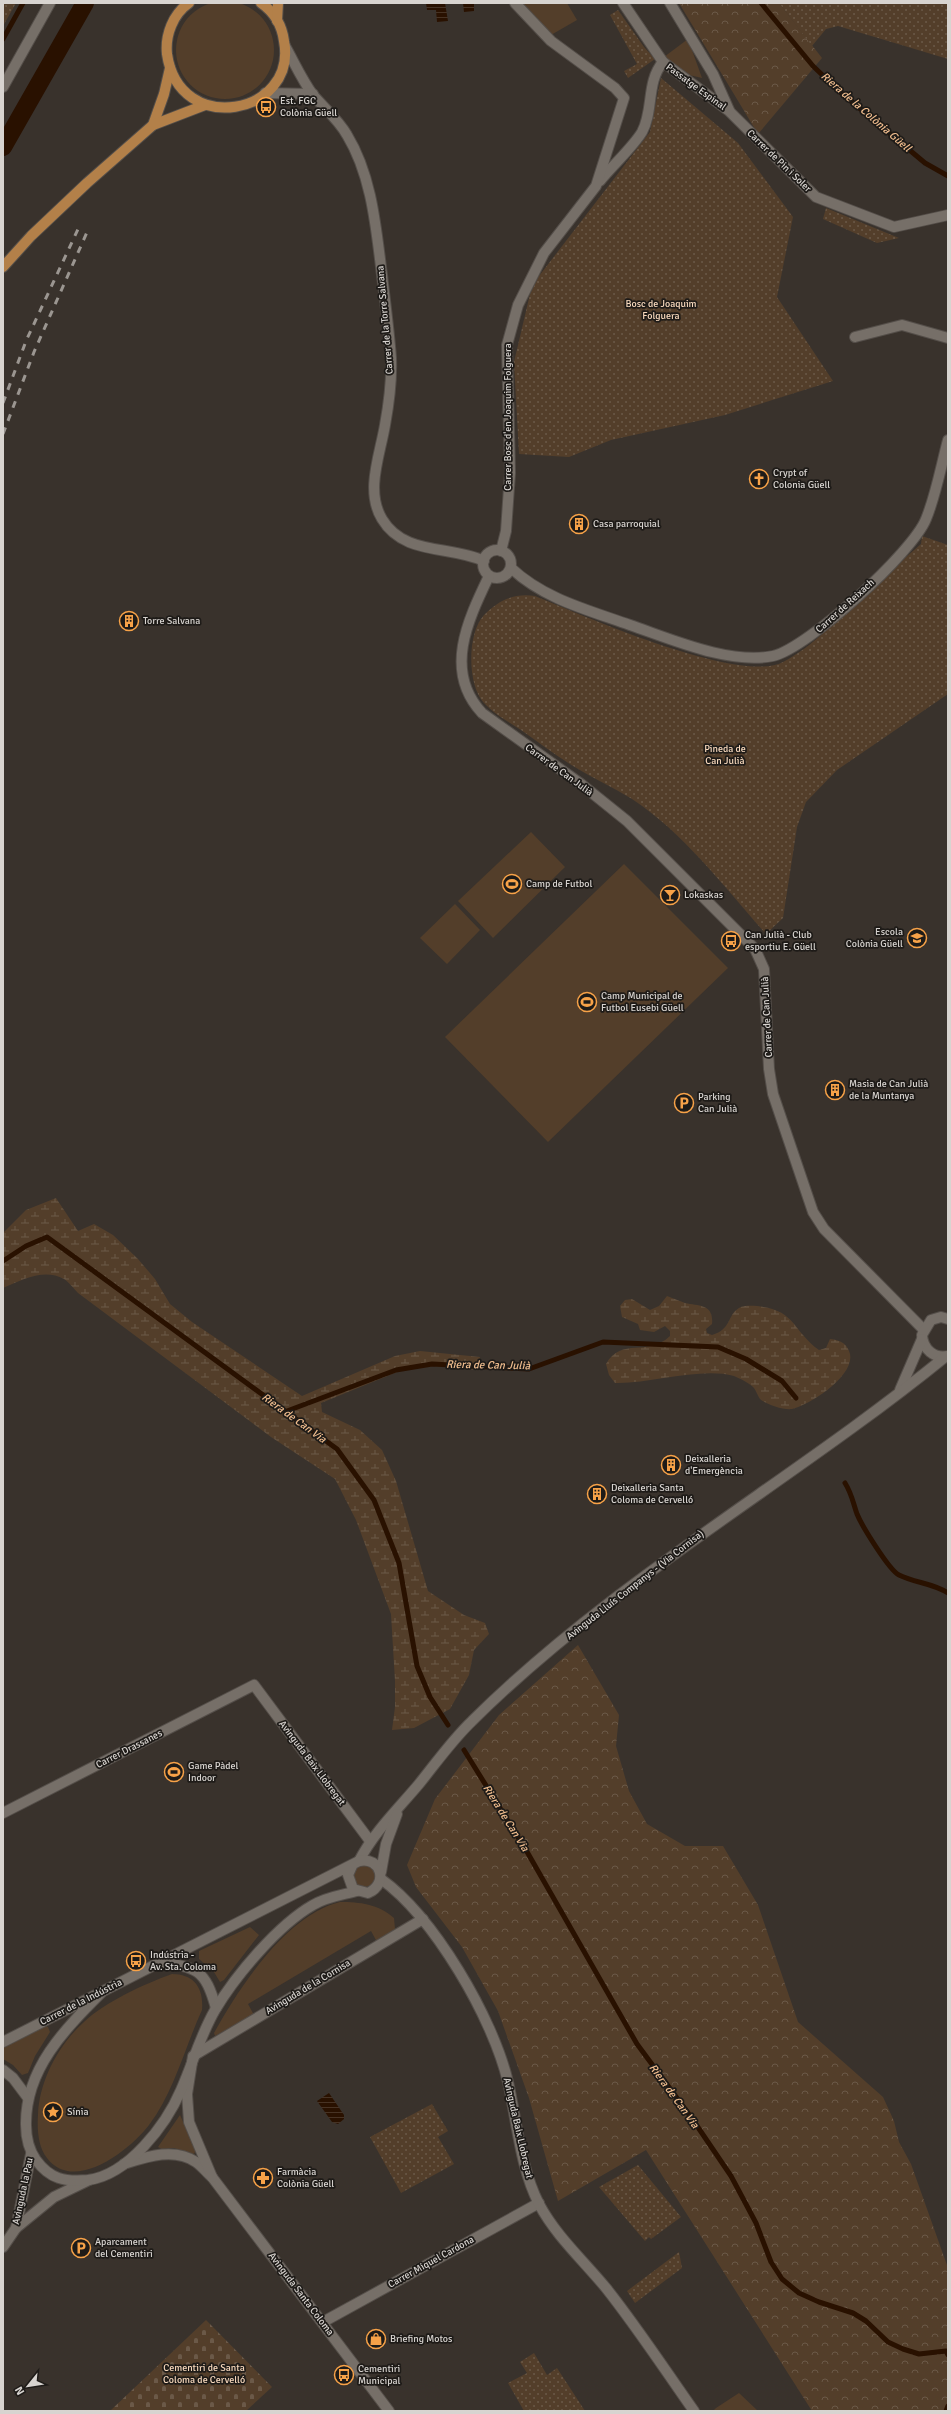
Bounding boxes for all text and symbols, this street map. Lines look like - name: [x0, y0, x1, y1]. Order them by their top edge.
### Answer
- street label: Passatge Espinal: [663, 61, 729, 113]
- water label: Riera de la Colònia Güell: [818, 69, 914, 155]
- place label: Est. FGC Colònia Güell: [280, 95, 337, 119]
- bus stop icon: Est. FGC Colònia Güell: [255, 96, 277, 118]
- street label: Carrer de Pin i Soler: [744, 127, 814, 195]
- street label: Carrer de la Torre Salvana: [374, 265, 396, 375]
- park label: Bosc de Joaquim Folguera: [625, 298, 697, 322]
- street label: Carrer Bosc d'en Joaquim Folguera: [502, 343, 514, 491]
- place label: Crypt of Colonia Güell: [773, 467, 830, 491]
- church icon: Crypt of Colonia Güell: [748, 468, 770, 490]
- building icon: Casa parroquial: [568, 513, 590, 535]
- place label: Casa parroquial: [593, 518, 660, 530]
- street label: Carrer de Reixach: [813, 576, 877, 636]
- building icon: Torre Salvana: [118, 610, 140, 632]
- place label: Torre Salvana: [143, 615, 200, 627]
- street label: Carrer de Can Julià: [523, 741, 595, 799]
- park label: Pineda de Can Julià: [704, 743, 746, 767]
- sports icon: Camp de Futbol: [501, 873, 523, 895]
- place label: Camp de Futbol: [526, 878, 592, 890]
- bar icon: Lokaskas: [659, 884, 681, 906]
- place label: Lokaskas: [684, 889, 724, 901]
- place label: Escola Colònia Güell: [846, 926, 903, 950]
- school or university icon: Escola Colònia Güell: [906, 927, 928, 949]
- place label: Can Julià - Club esportiu E. Güell: [745, 929, 816, 953]
- bus stop icon: Can Julià - Club esportiu E. Güell: [720, 930, 742, 952]
- street label: Carrer de Can Julià: [759, 976, 775, 1058]
- place label: Camp Municipal de Futbol Eusebi Güell: [601, 990, 684, 1014]
- sports icon: Camp Municipal de Futbol Eusebi Güell: [576, 991, 598, 1013]
- place label: Masia de Can Julià de la Muntanya: [849, 1078, 928, 1102]
- building icon: Masia de Can Julià de la Muntanya: [824, 1079, 846, 1101]
- place label: Parking Can Julià: [698, 1091, 737, 1115]
- parking icon: Parking Can Julià: [673, 1092, 695, 1114]
- water label: Riera de Can Julià: [446, 1358, 531, 1372]
- water label: Riera de Can Via: [259, 1390, 329, 1446]
- place label: Deixalleria d'Emergència: [685, 1453, 743, 1477]
- building icon: Deixalleria d'Emergència: [660, 1454, 682, 1476]
- place label: Deixalleria Santa Coloma de Cervelló: [611, 1482, 693, 1506]
- building icon: Deixalleria Santa Coloma de Cervelló: [586, 1483, 608, 1505]
- street label: Avinguda Lluís Companys - (Via Cornisa): [564, 1528, 706, 1642]
- street label: Avinguda Baix Llobregat: [276, 1718, 348, 1808]
- street label: Carrer Drassanes: [94, 1727, 165, 1771]
- place label: Game Pàdel Indoor: [188, 1760, 238, 1784]
- sports icon: Game Pàdel Indoor: [163, 1761, 185, 1783]
- water label: Riera de Can Via: [480, 1782, 532, 1854]
- place label: Indústria - Av. Sta. Coloma: [150, 1949, 216, 1973]
- bus stop icon: Indústria - Av. Sta. Coloma: [125, 1950, 147, 1972]
- street label: Avinguda de la Cornisa: [263, 1957, 353, 2017]
- street label: Carrer de la Indústria: [38, 1976, 124, 2028]
- water label: Riera de Can Via: [646, 2061, 702, 2131]
- street label: Avinguda Baix Llobregat: [501, 2076, 536, 2180]
- place icon: Sínia: [42, 2101, 64, 2123]
- place label: Sínia: [67, 2106, 89, 2118]
- street label: Avinguda la Pau: [10, 2156, 36, 2226]
- place label: Farmàcia Colònia Güell: [277, 2166, 334, 2190]
- pharmacy icon: Farmàcia Colònia Güell: [252, 2167, 274, 2189]
- street label: Carrer Miquel Cardona: [386, 2233, 476, 2291]
- place label: Aparcament del Cementiri: [95, 2236, 153, 2260]
- parking icon: Aparcament del Cementiri: [70, 2237, 92, 2259]
- street label: Avinguda Santa Coloma: [266, 2250, 336, 2338]
- shop icon: Briefing Motos: [365, 2328, 387, 2350]
- place label: Briefing Motos: [390, 2333, 453, 2345]
- park label: Cementiri de Santa Coloma de Cervelló: [163, 2362, 245, 2386]
- place label: Cementiri Municipal: [358, 2363, 401, 2387]
- bus stop icon: Cementiri Municipal: [333, 2364, 355, 2386]
- north arrow: [8, 2366, 48, 2406]
- text: N: [12, 2384, 27, 2397]

